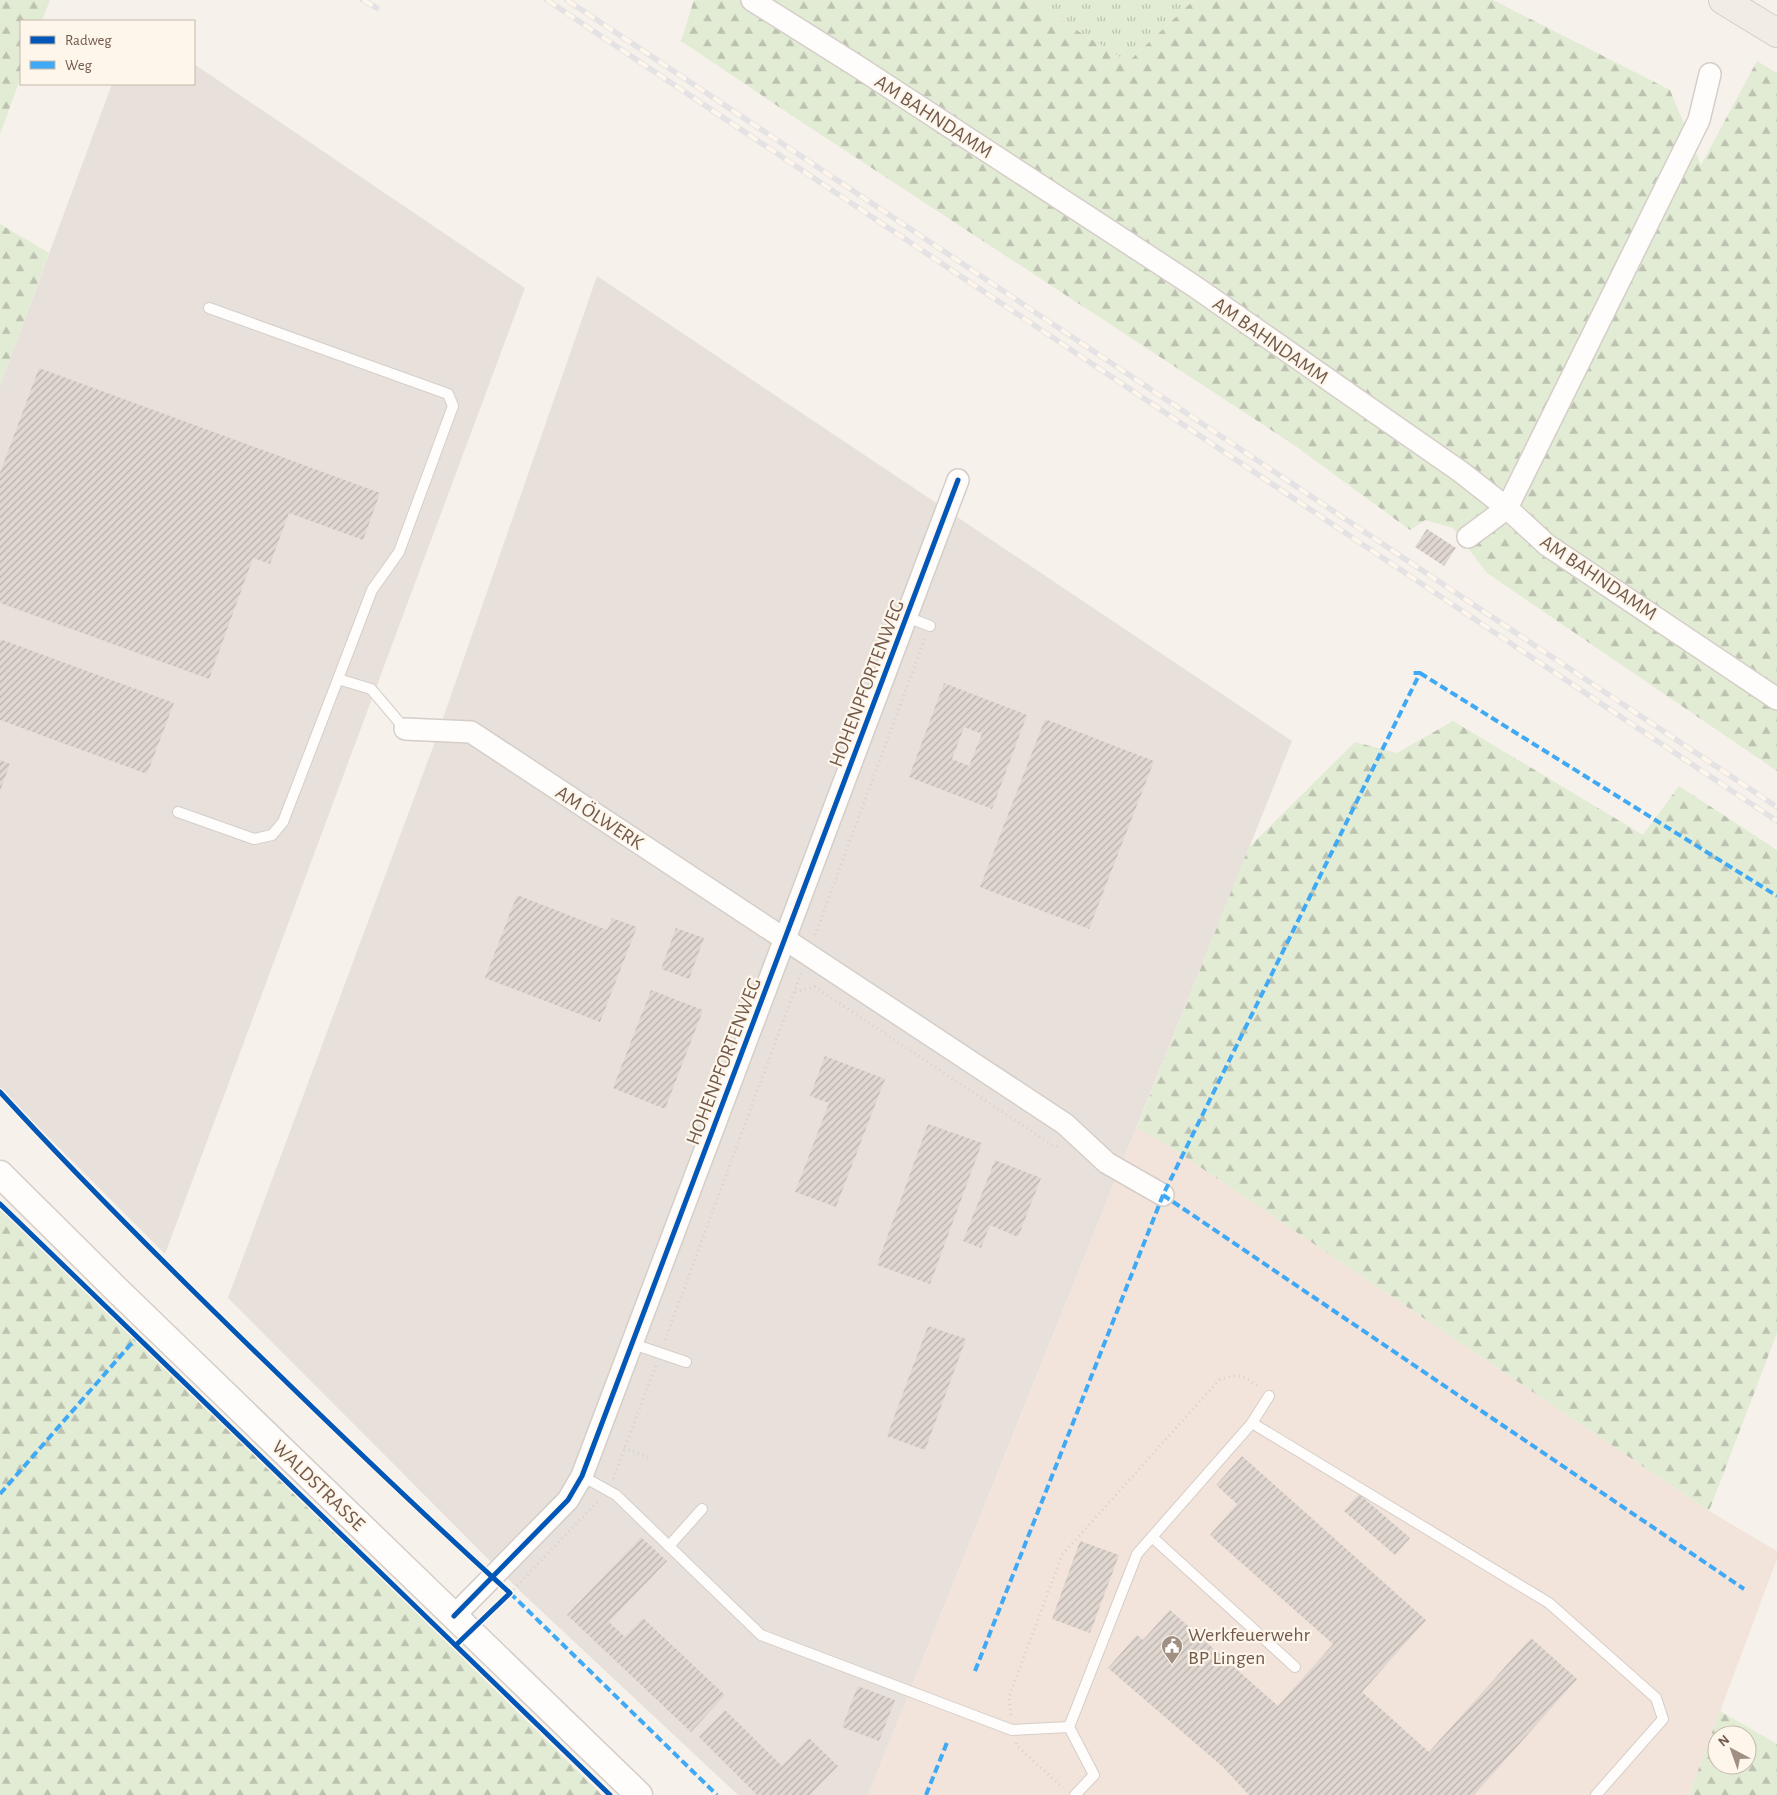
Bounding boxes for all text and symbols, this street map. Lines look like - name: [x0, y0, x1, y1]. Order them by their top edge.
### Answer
- legend: [20, 20, 195, 85]
- text: Radweg: [65, 33, 112, 48]
- text: Weg: [65, 58, 93, 73]
- street label: AM BAHNDAMM: [871, 71, 996, 162]
- street label: AM BAHNDAMM: [1209, 294, 1332, 388]
- street label: AM BAHNDAMM: [1536, 532, 1660, 624]
- street label: HOHENPFORTENWEG: [826, 597, 908, 770]
- street label: AM ÖLWERK: [552, 782, 647, 854]
- street label: HOHENPFORTENWEG: [683, 975, 765, 1148]
- street label: WALDSTRASSE: [268, 1437, 369, 1535]
- place label: Werkfeuerwehr BP Lingen: [1188, 1625, 1310, 1668]
- public building icon: Werkfeuerwehr BP Lingen: [1160, 1634, 1184, 1665]
- north arrow: [1707, 1725, 1757, 1775]
- text: N: [1716, 1732, 1732, 1749]

